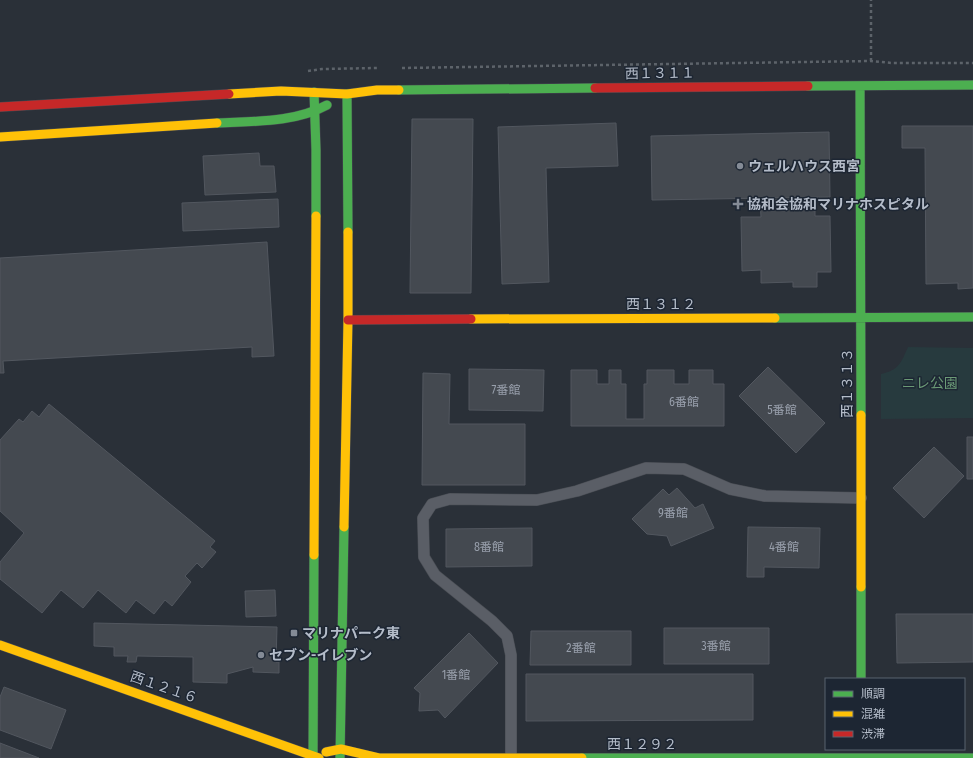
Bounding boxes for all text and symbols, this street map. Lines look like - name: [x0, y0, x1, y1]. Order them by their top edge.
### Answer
- street label: 西１３１１: [625, 64, 695, 83]
- place label: ウェルハウス西宮: [748, 158, 860, 175]
- marker: ウェルハウス西宮: [735, 161, 745, 171]
- place label: 協和会協和マリナホスピタル: [747, 196, 929, 213]
- marker: 協和会協和マリナホスピタル: [732, 198, 744, 210]
- street label: 西１３１２: [626, 296, 696, 313]
- street label: 西１３１３: [839, 348, 856, 418]
- park label: ニレ公園: [902, 375, 958, 392]
- house number: 7番館: [492, 383, 520, 397]
- house number: 6番館: [669, 395, 699, 409]
- house number: 5番館: [767, 403, 797, 417]
- house number: 9番館: [658, 506, 688, 520]
- house number: 8番館: [474, 540, 504, 554]
- house number: 4番館: [769, 540, 799, 554]
- place label: マリナパーク東: [302, 625, 400, 642]
- marker: マリナパーク東: [289, 628, 299, 638]
- house number: 3番館: [701, 639, 731, 653]
- house number: 2番館: [566, 641, 596, 655]
- place label: セブン-イレブン: [269, 647, 372, 664]
- marker: セブン-イレブン: [256, 650, 266, 660]
- street label: 西１２１６: [128, 668, 200, 707]
- house number: 1番館: [442, 668, 470, 682]
- legend: [825, 678, 965, 750]
- text: 順調: [861, 687, 885, 701]
- text: 混雑: [861, 707, 885, 721]
- text: 渋滞: [861, 727, 885, 741]
- street label: 西１２９２: [607, 736, 677, 753]

